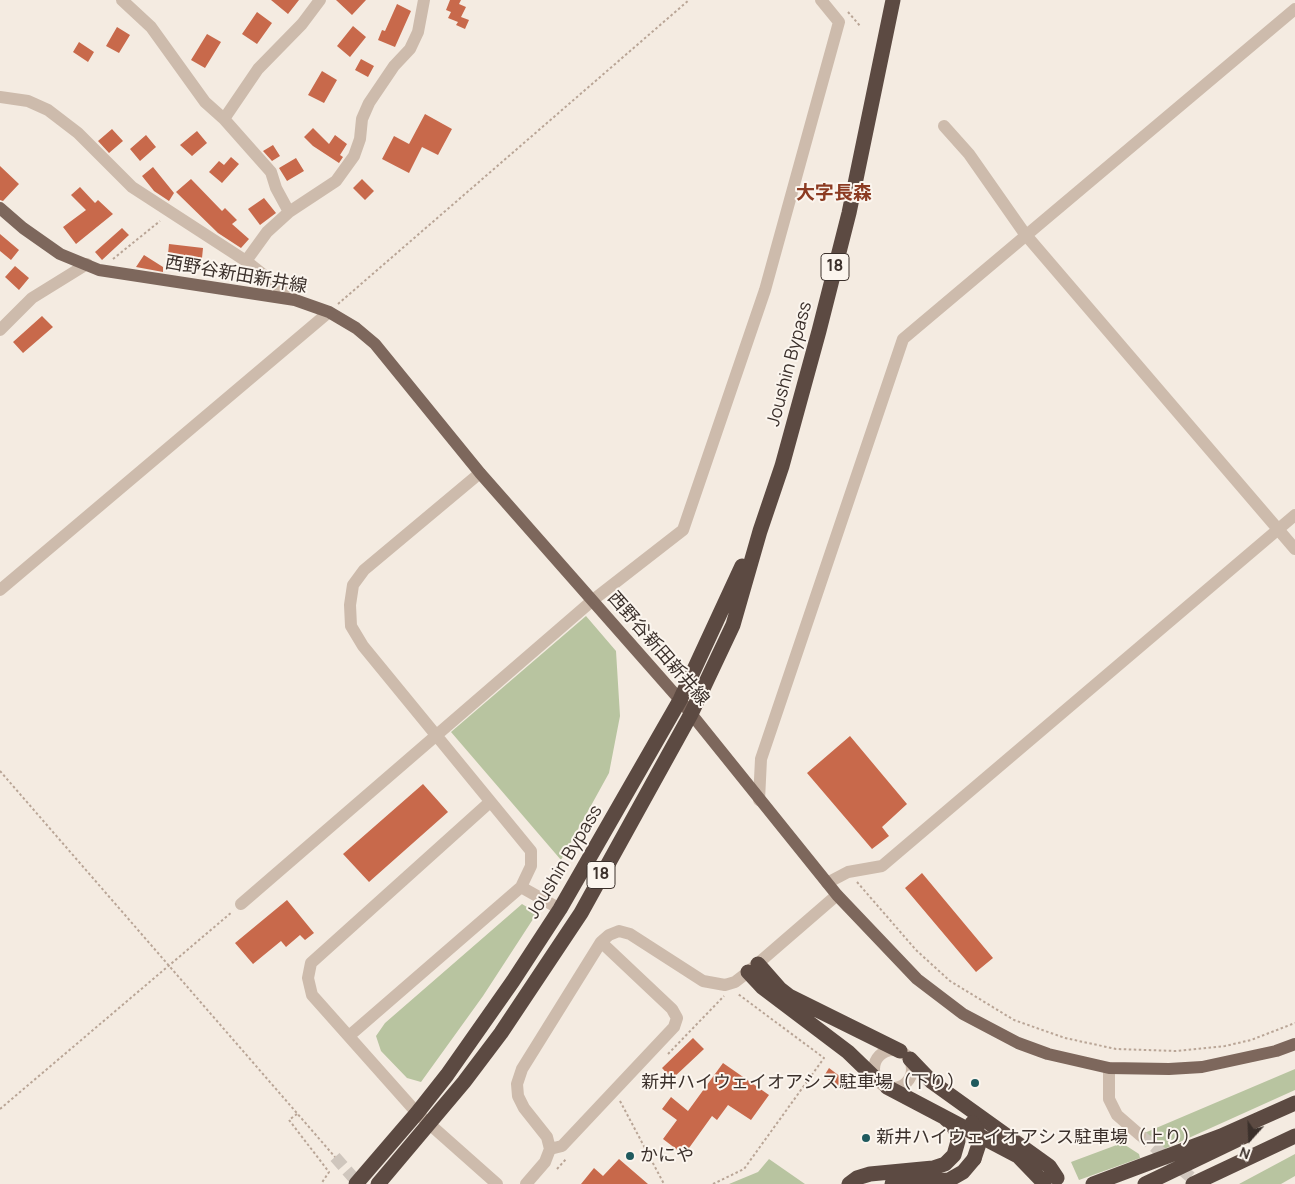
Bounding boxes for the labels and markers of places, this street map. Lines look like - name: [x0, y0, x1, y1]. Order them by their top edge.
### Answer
- place label: 新井ハイウェイオアシス駐車場（下り）: [641, 1072, 965, 1094]
- marker: 新井ハイウェイオアシス駐車場（下り）: [969, 1077, 981, 1089]
- place label: 新井ハイウェイオアシス駐車場（上り）: [876, 1127, 1200, 1149]
- marker: 新井ハイウェイオアシス駐車場（上り）: [860, 1132, 872, 1144]
- place label: かにや: [640, 1145, 694, 1167]
- marker: かにや: [624, 1150, 636, 1162]

